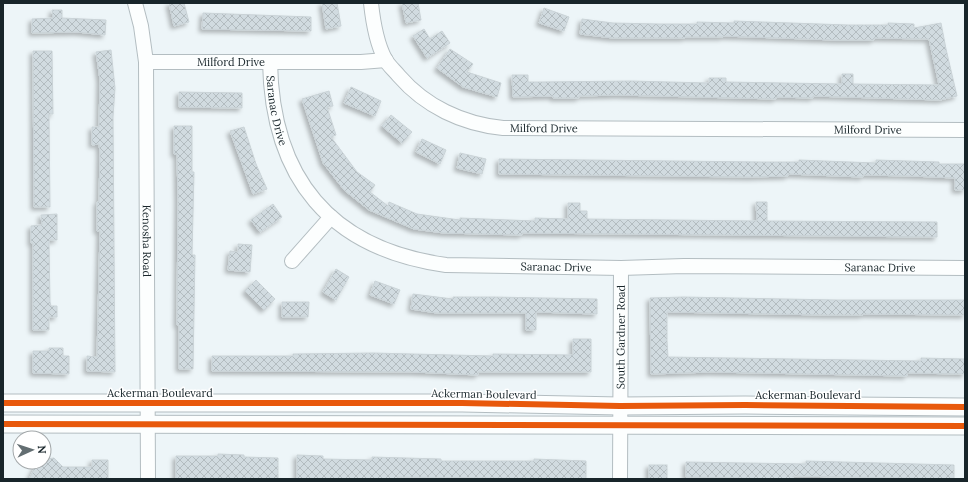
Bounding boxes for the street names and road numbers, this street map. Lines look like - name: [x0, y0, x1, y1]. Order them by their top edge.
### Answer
- street label: Milford Drive: [197, 55, 265, 69]
- street label: Saranac Drive: [264, 75, 290, 147]
- street label: Milford Drive: [510, 121, 578, 135]
- street label: Milford Drive: [834, 122, 902, 137]
- street label: Kenosha Road: [140, 205, 154, 277]
- street label: Saranac Drive: [520, 259, 592, 274]
- street label: Saranac Drive: [844, 260, 916, 275]
- street label: South Gardner Road: [613, 284, 628, 389]
- street label: Ackerman Boulevard: [106, 386, 213, 400]
- street label: Ackerman Boulevard: [430, 386, 537, 402]
- street label: Ackerman Boulevard: [754, 388, 861, 402]

